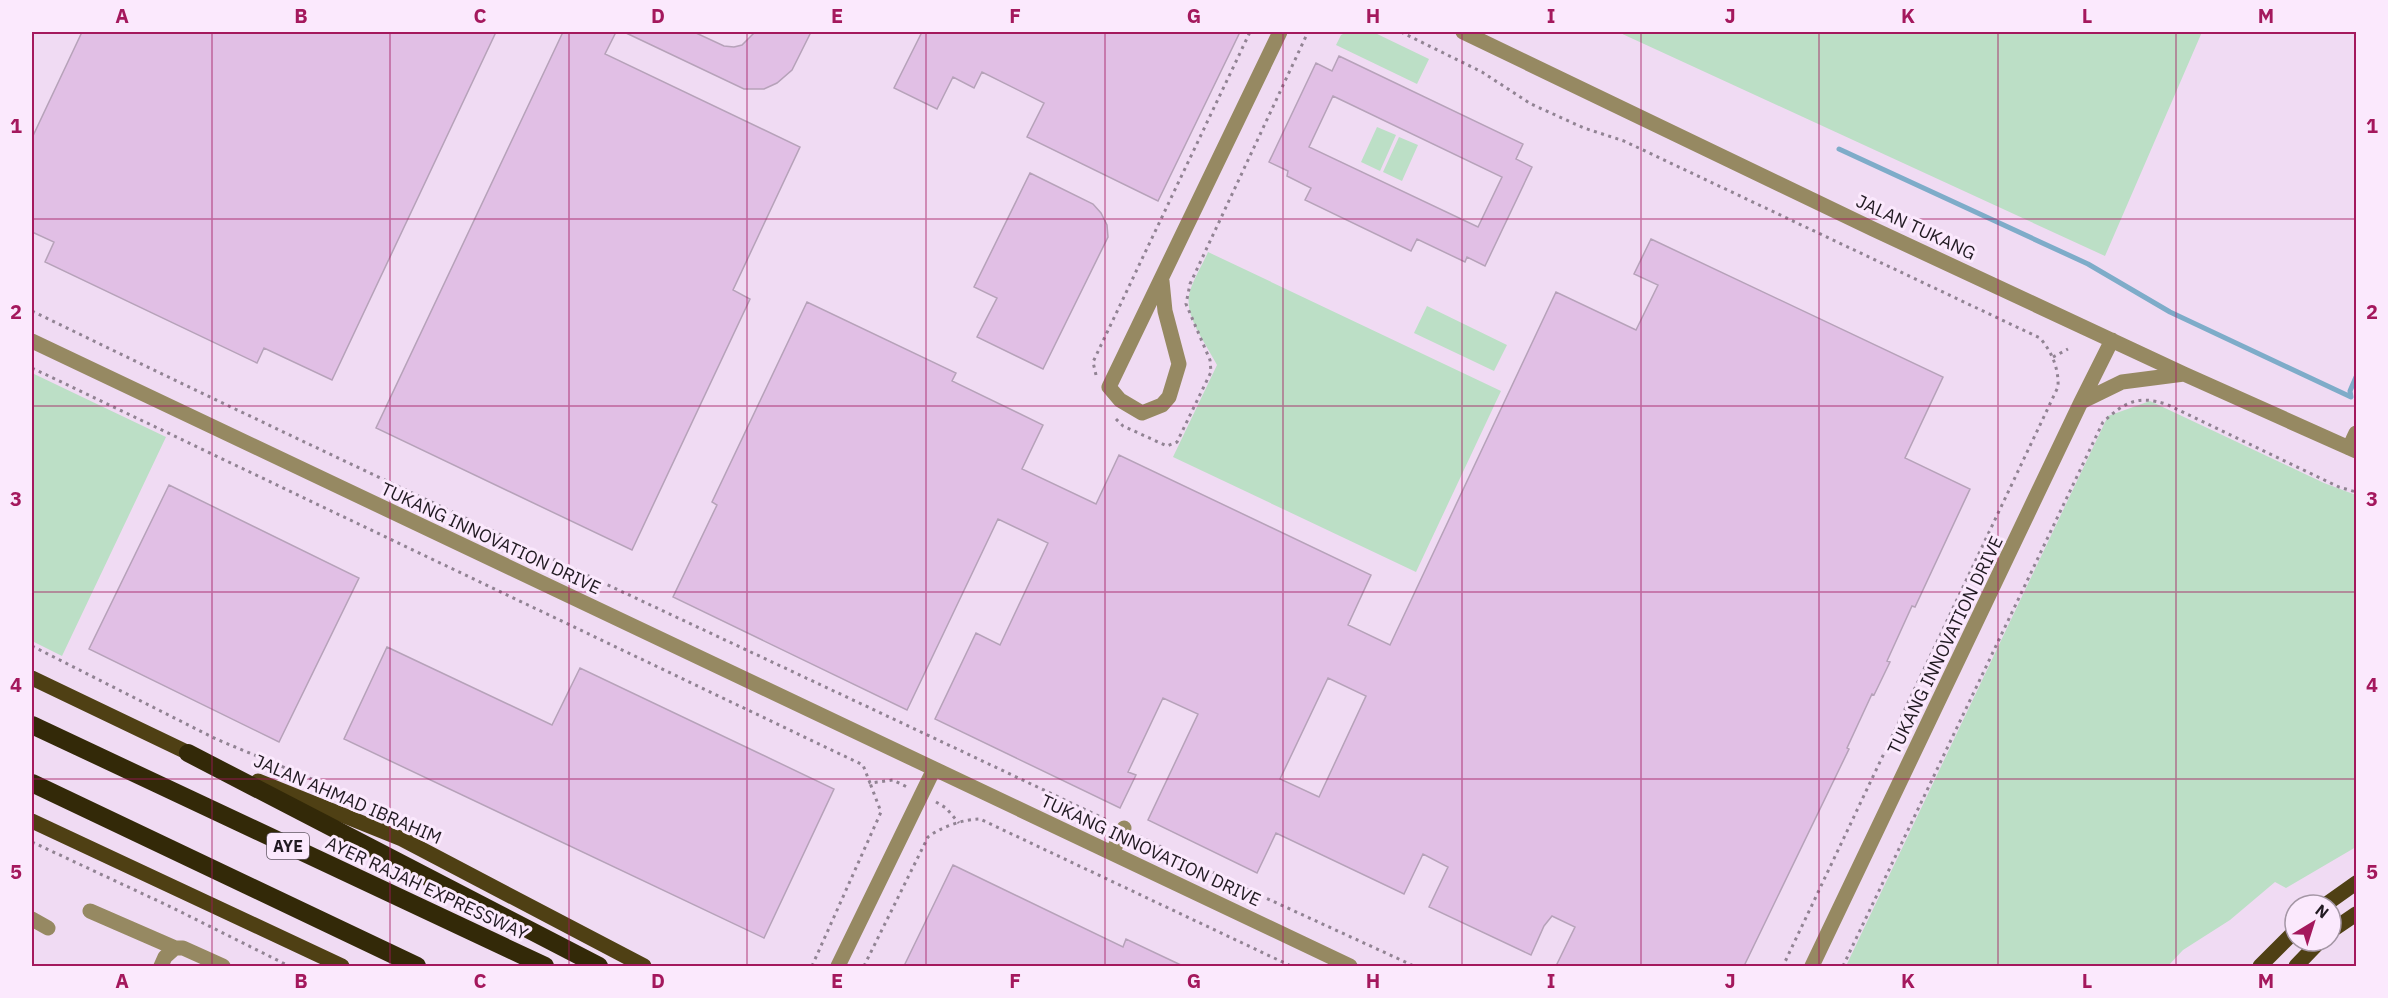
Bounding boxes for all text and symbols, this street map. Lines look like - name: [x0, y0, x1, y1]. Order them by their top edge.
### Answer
- text: A: [115, 2, 129, 29]
- text: B: [294, 2, 308, 29]
- text: C: [473, 2, 487, 29]
- text: D: [651, 2, 665, 29]
- text: E: [831, 2, 843, 29]
- text: F: [1009, 2, 1021, 29]
- text: G: [1187, 2, 1201, 29]
- text: H: [1366, 2, 1380, 29]
- text: I: [1547, 2, 1555, 29]
- text: J: [1724, 2, 1736, 29]
- text: K: [1901, 2, 1915, 29]
- text: L: [2082, 2, 2092, 29]
- text: M: [2258, 2, 2274, 29]
- text: 1: [10, 112, 22, 139]
- text: 1: [2366, 112, 2378, 139]
- street label: JALAN TUKANG: [1853, 189, 1979, 265]
- text: 2: [10, 298, 22, 325]
- text: 2: [2366, 298, 2378, 325]
- street label: TUKANG INNOVATION DRIVE: [377, 477, 605, 599]
- text: 3: [10, 485, 22, 512]
- text: 3: [2366, 485, 2378, 512]
- street label: TUKANG INNOVATION DRIVE: [1882, 532, 2008, 758]
- text: 4: [10, 671, 22, 698]
- text: 4: [2366, 671, 2378, 698]
- street label: JALAN AHMAD IBRAHIM: [251, 749, 445, 849]
- street label: TUKANG INNOVATION DRIVE: [1037, 789, 1265, 911]
- street label: AYER RAJAH EXPRESSWAY: [322, 831, 532, 945]
- road number: AYE: [267, 833, 309, 859]
- text: 5: [10, 858, 22, 885]
- text: 5: [2366, 858, 2378, 885]
- north arrow: [2283, 893, 2343, 953]
- text: N: [2312, 900, 2333, 923]
- text: A: [115, 967, 129, 994]
- text: B: [294, 967, 308, 994]
- text: C: [473, 967, 487, 994]
- text: D: [651, 967, 665, 994]
- text: E: [831, 967, 843, 994]
- text: F: [1009, 967, 1021, 994]
- text: G: [1187, 967, 1201, 994]
- text: H: [1366, 967, 1380, 994]
- text: I: [1547, 967, 1555, 994]
- text: J: [1724, 967, 1736, 994]
- text: K: [1901, 967, 1915, 994]
- text: L: [2082, 967, 2092, 994]
- text: M: [2258, 967, 2274, 994]

